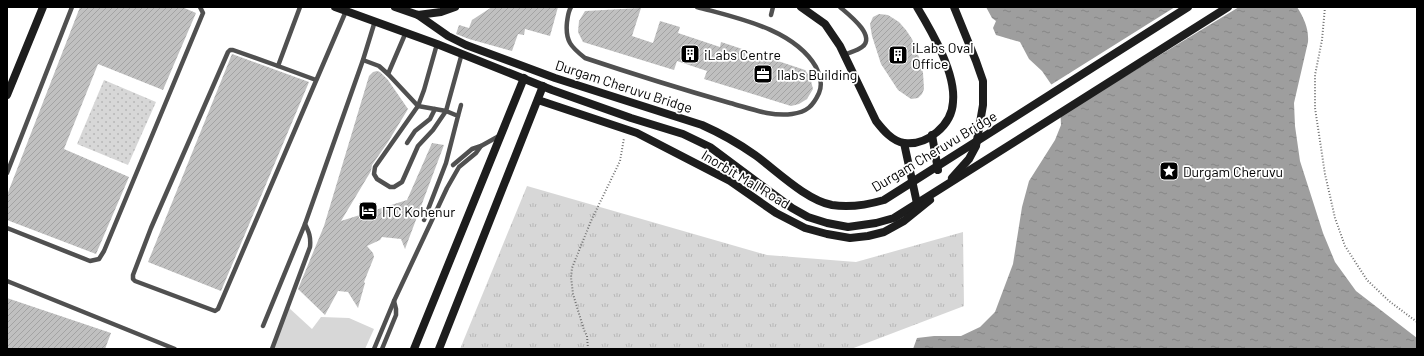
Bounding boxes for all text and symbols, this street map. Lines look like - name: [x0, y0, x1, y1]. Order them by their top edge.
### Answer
- place label: iLabs Oval Office: [912, 39, 973, 72]
- building icon: iLabs Centre: [679, 43, 701, 65]
- building icon: iLabs Oval Office: [887, 44, 909, 66]
- place label: iLabs Centre: [704, 46, 781, 63]
- street label: Durgam Cheruvu Bridge: [553, 56, 695, 116]
- office icon: Ilabs Building: [752, 63, 774, 85]
- place label: Ilabs Building: [777, 66, 857, 83]
- street label: Durgam Cheruvu Bridge: [868, 107, 1000, 195]
- street label: Inorbit Mall Road: [699, 146, 793, 212]
- place icon: Durgam Cheruvu: [1158, 160, 1180, 182]
- place label: Durgam Cheruvu: [1183, 163, 1283, 180]
- hotel icon: ITC Kohenur: [357, 200, 379, 222]
- place label: ITC Kohenur: [382, 203, 455, 220]

